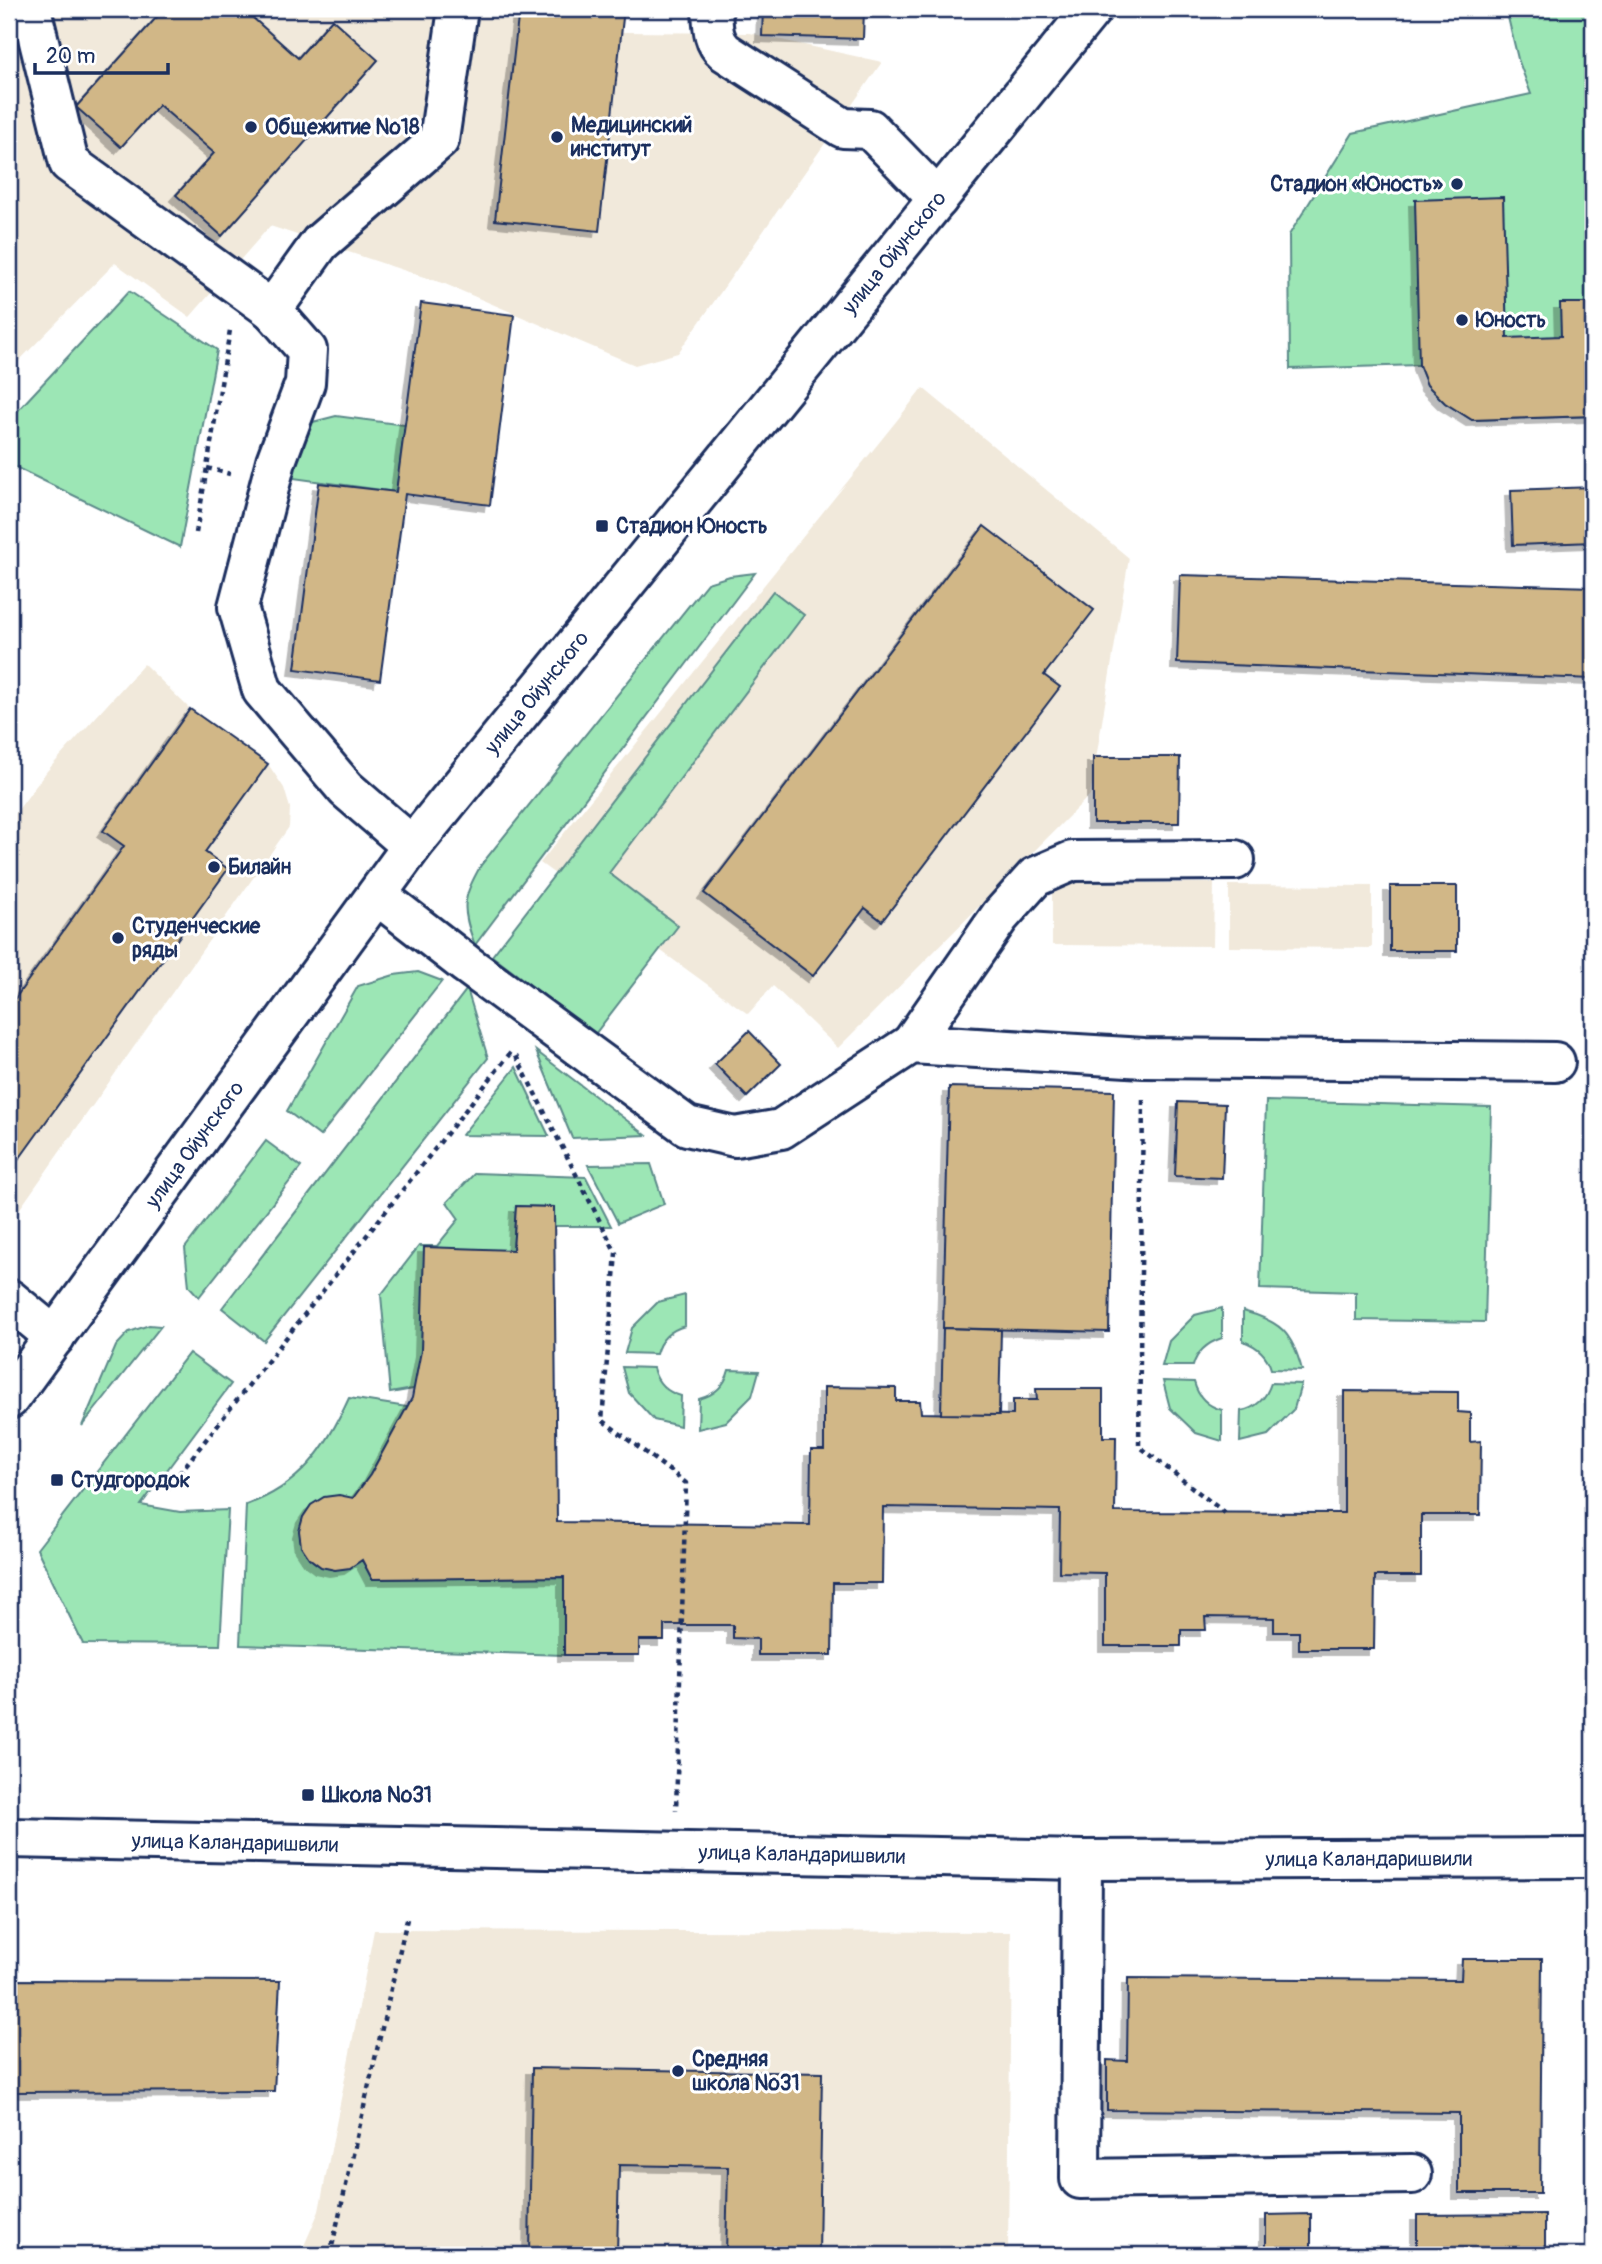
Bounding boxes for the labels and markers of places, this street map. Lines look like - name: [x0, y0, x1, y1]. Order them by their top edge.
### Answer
- place label: Медицинский институт: [570, 112, 692, 163]
- place label: Общежитие №18: [265, 114, 420, 141]
- marker: Общежитие №18: [243, 119, 259, 135]
- marker: Медицинский институт: [549, 129, 565, 145]
- place label: Стадион «Юность»: [1270, 171, 1443, 198]
- marker: Стадион «Юность»: [1449, 176, 1465, 192]
- place label: Юность: [1475, 307, 1546, 334]
- marker: Юность: [1454, 312, 1470, 328]
- place label: Стадион Юность: [616, 513, 768, 540]
- marker: Стадион Юность: [594, 518, 610, 534]
- place label: Билайн: [228, 854, 291, 881]
- marker: Билайн: [206, 859, 222, 875]
- place label: Студенческие ряды: [132, 913, 261, 964]
- marker: Студенческие ряды: [110, 930, 126, 946]
- place label: Студгородок: [71, 1467, 191, 1494]
- marker: Студгородок: [49, 1472, 65, 1488]
- place label: Школа №31: [321, 1782, 432, 1809]
- marker: Школа №31: [300, 1787, 316, 1803]
- place label: Средняя школа №31: [692, 2046, 800, 2097]
- marker: Средняя школа №31: [670, 2063, 686, 2079]

